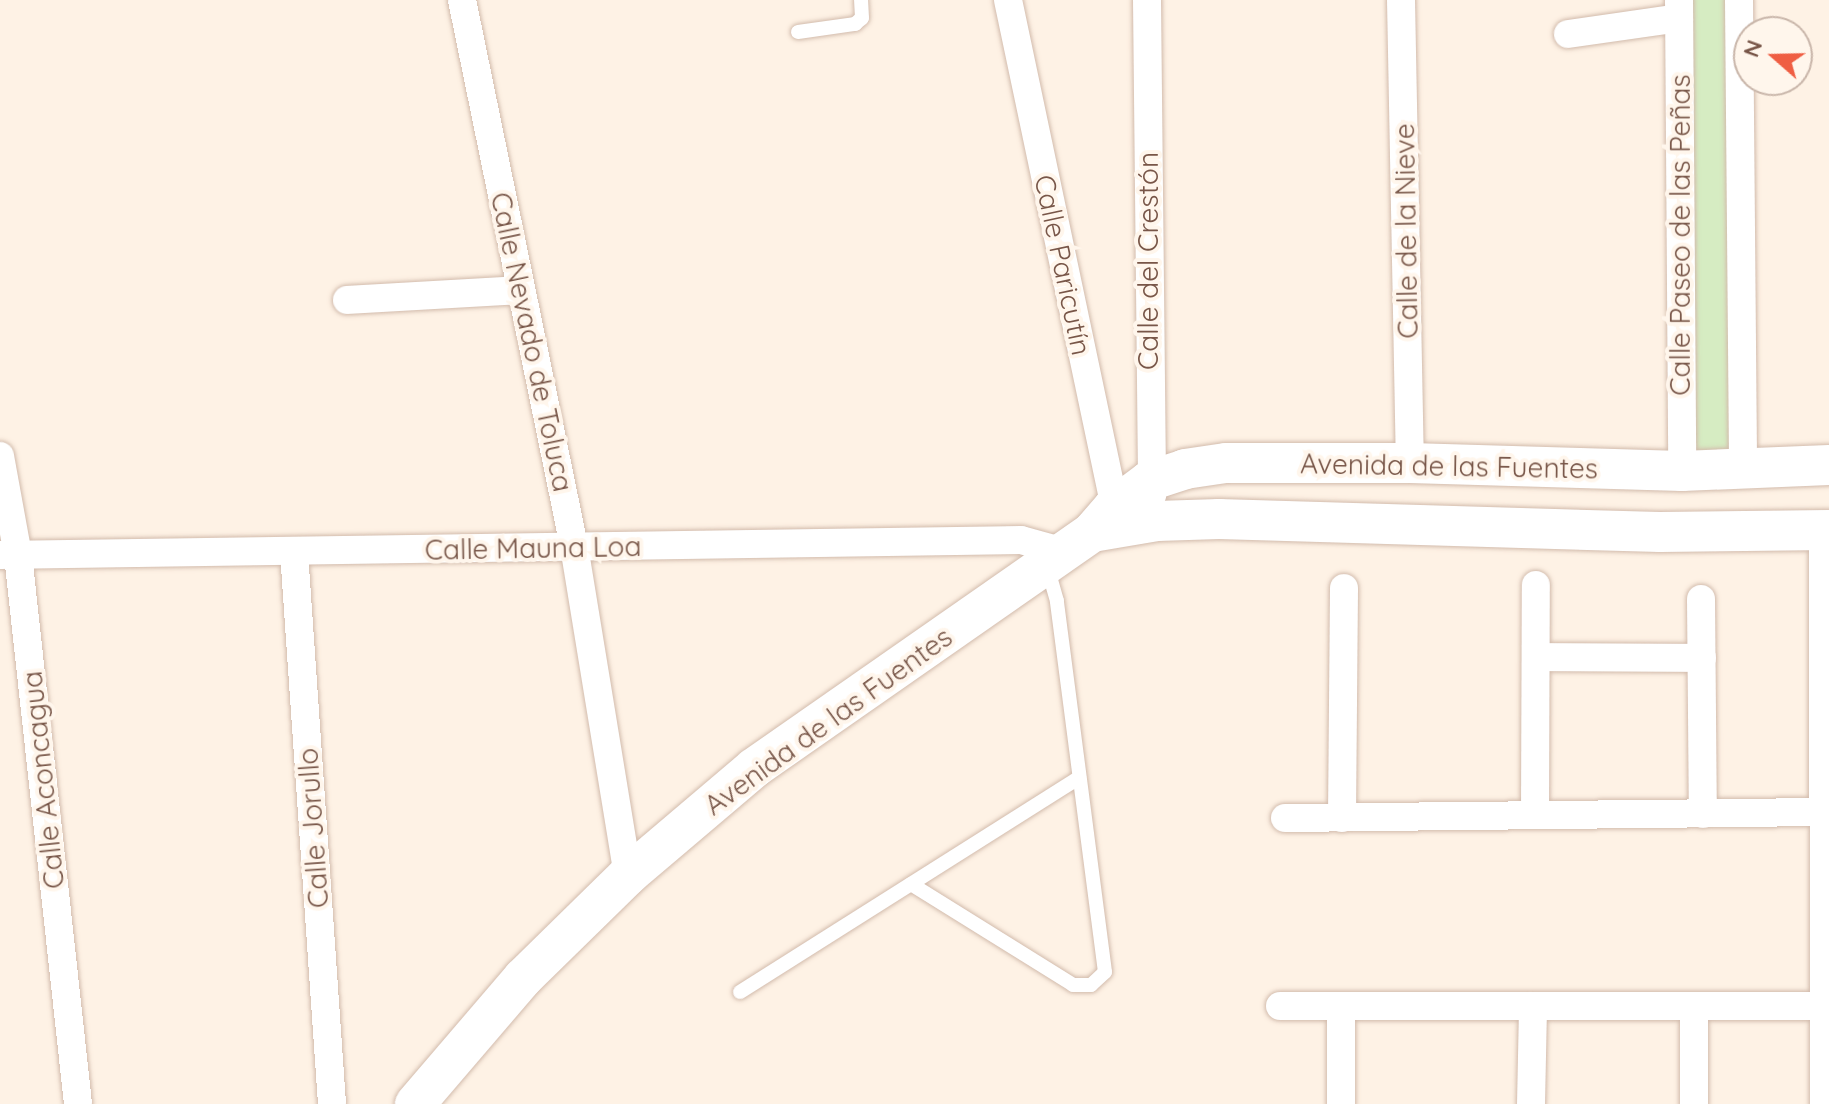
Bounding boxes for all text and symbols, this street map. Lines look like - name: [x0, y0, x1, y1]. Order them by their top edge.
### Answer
- north arrow: [1733, 16, 1813, 96]
- text: N: [1736, 36, 1768, 61]
- street label: Calle Paseo de las Peñas: [1663, 74, 1697, 396]
- street label: Calle de la Nieve: [1387, 123, 1425, 339]
- street label: Calle del Crestón: [1131, 152, 1165, 370]
- street label: Calle Paricutín: [1027, 172, 1099, 358]
- street label: Calle Nevado de Toluca: [484, 189, 580, 495]
- street label: Avenida de las Fuentes: [1300, 447, 1598, 485]
- street label: Calle Mauna Loa: [424, 529, 642, 567]
- street label: Avenida de las Fuentes: [698, 620, 958, 822]
- street label: Calle Aconcagua: [15, 670, 71, 890]
- street label: Calle Jorullo: [291, 747, 335, 909]

